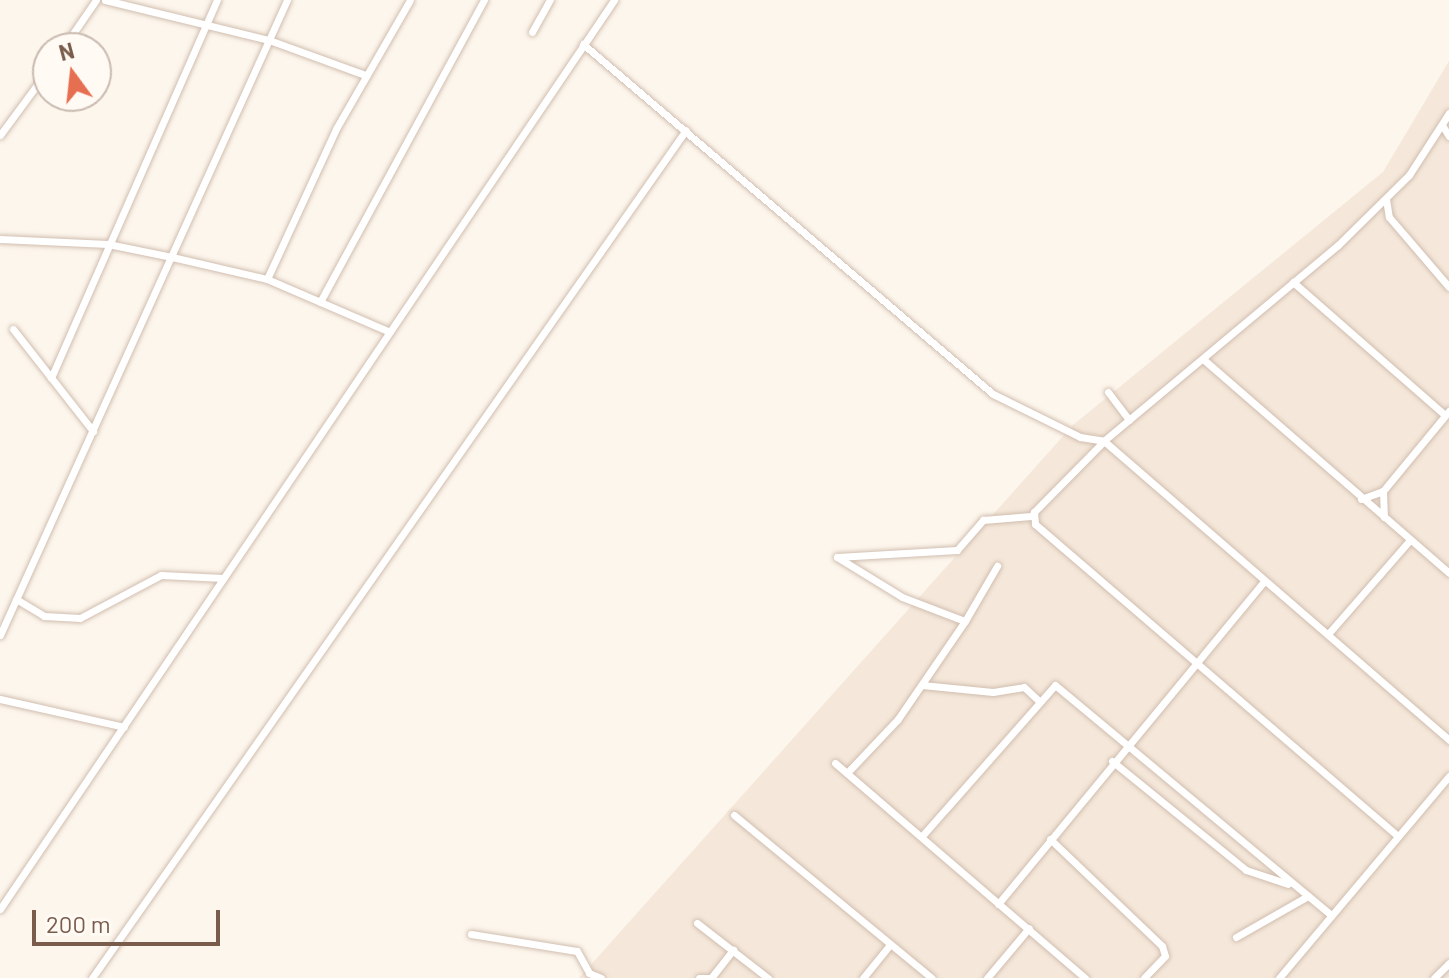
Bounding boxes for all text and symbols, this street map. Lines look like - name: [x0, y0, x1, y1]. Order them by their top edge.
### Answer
- north arrow: [32, 32, 112, 112]
- text: N: [56, 36, 77, 65]
- scale bar: [36, 894, 224, 944]
- text: 200 m: [46, 909, 111, 938]

